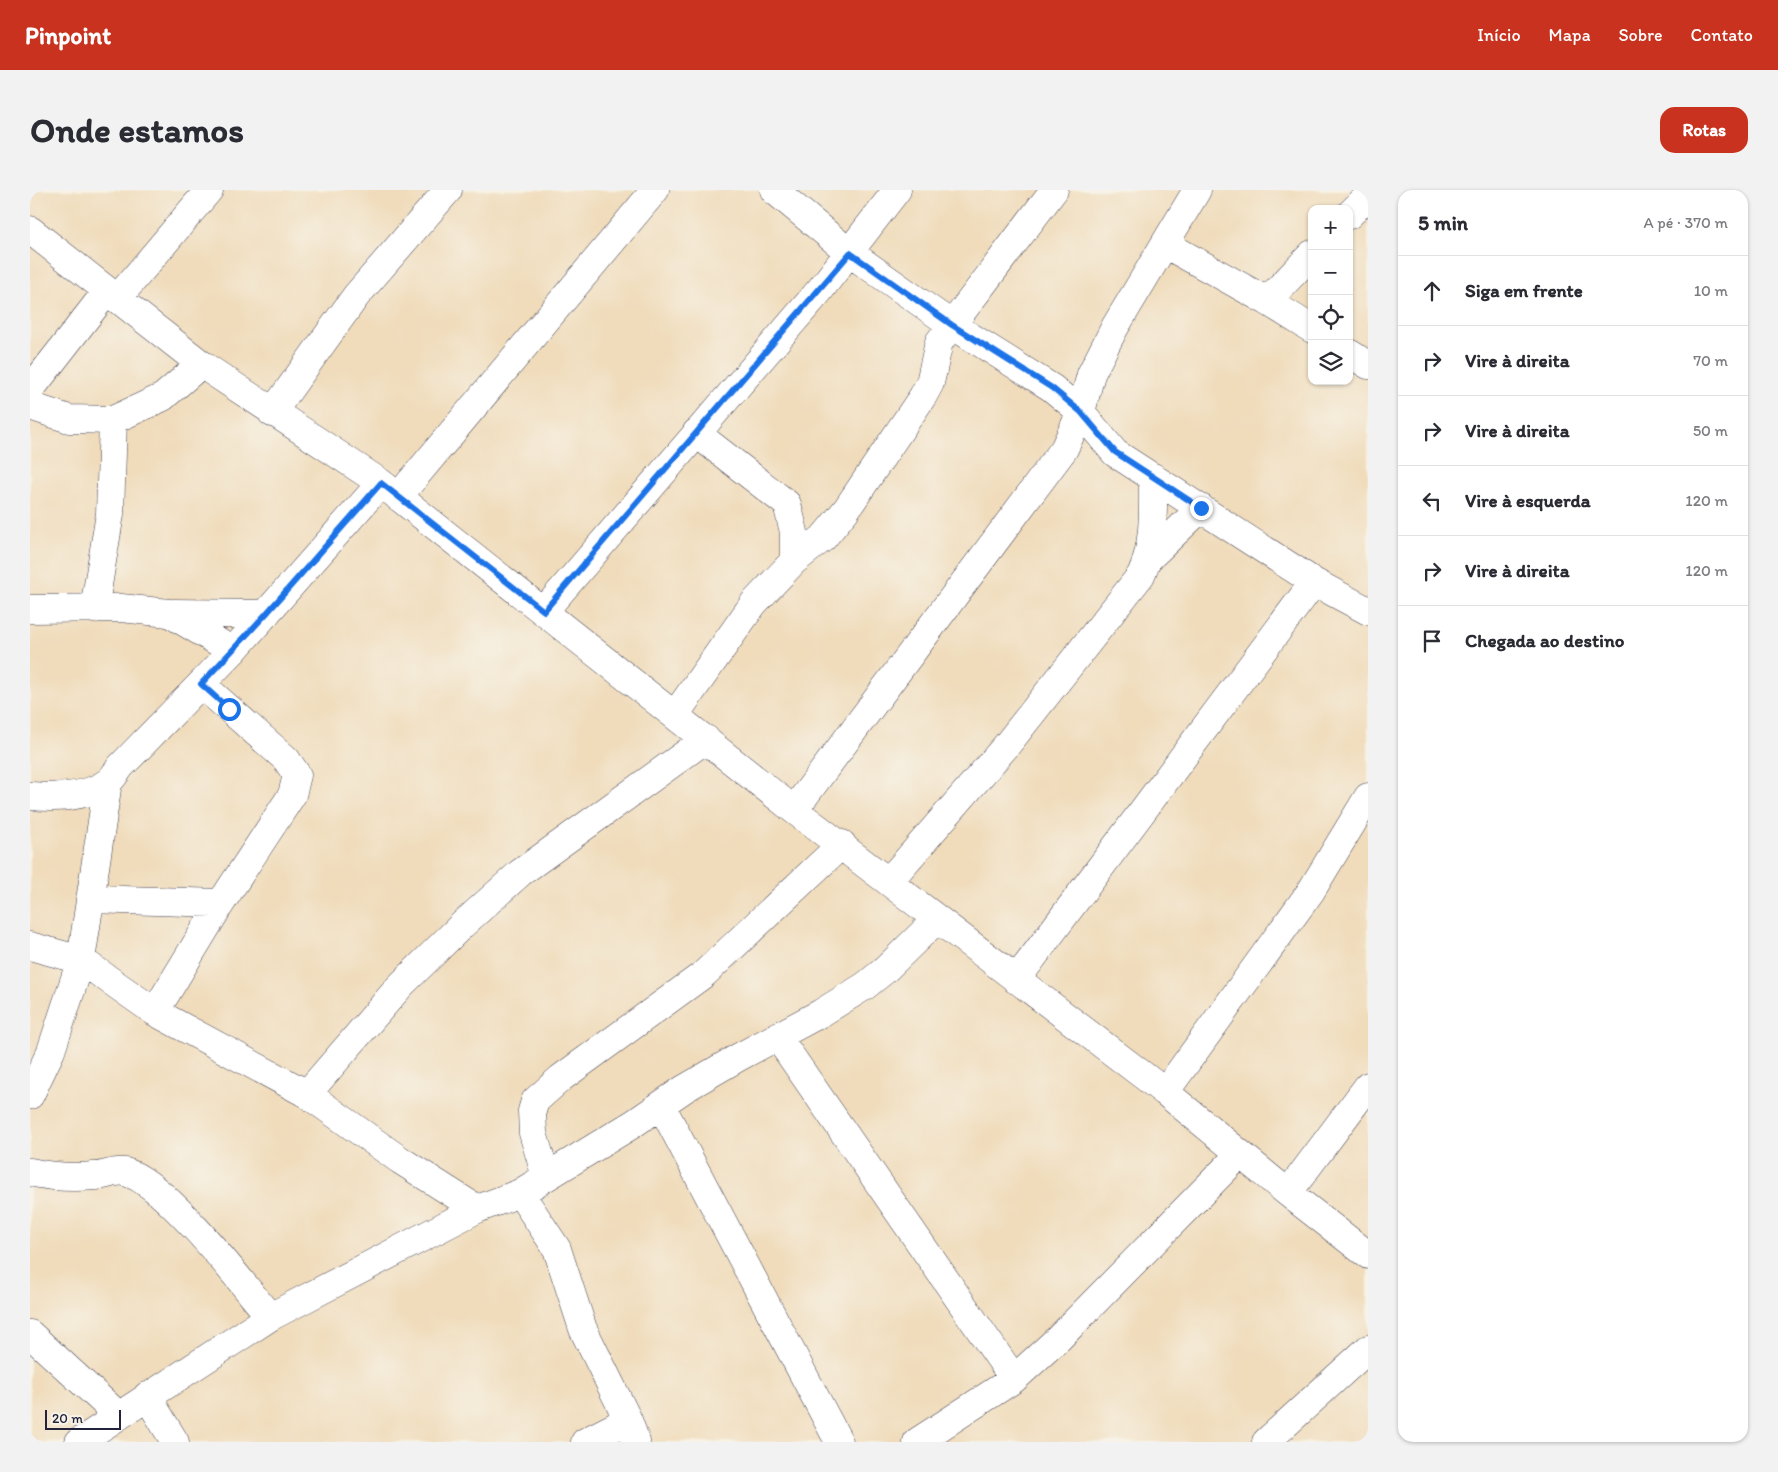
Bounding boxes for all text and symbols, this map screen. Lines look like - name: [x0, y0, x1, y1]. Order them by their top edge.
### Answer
- text: Pinpoint: [25, 21, 111, 50]
- text: Início: [1477, 24, 1521, 46]
- text: Mapa: [1549, 24, 1591, 46]
- text: Sobre: [1619, 24, 1663, 46]
- text: Contato: [1691, 24, 1753, 46]
- button: Rotas: [1660, 107, 1748, 153]
- text: Onde estamos: [30, 109, 244, 151]
- map controls: [1308, 205, 1353, 385]
- button: +: [1308, 205, 1353, 250]
- text: 5 min: [1418, 210, 1468, 235]
- text: A pé · 370 m: [1643, 213, 1728, 232]
- button: −: [1308, 250, 1353, 295]
- icon: ahead: [1418, 277, 1446, 305]
- text: Siga em frente: [1465, 279, 1583, 302]
- text: 10 m: [1694, 281, 1728, 300]
- button: locate: [1308, 295, 1353, 340]
- button: layers: [1308, 340, 1353, 385]
- icon: right: [1418, 347, 1446, 375]
- text: Vire à direita: [1465, 349, 1570, 372]
- text: 70 m: [1693, 351, 1728, 370]
- icon: right: [1418, 417, 1446, 445]
- text: Vire à direita: [1465, 419, 1570, 442]
- text: 50 m: [1693, 421, 1728, 440]
- icon: left: [1418, 487, 1446, 515]
- text: Vire à esquerda: [1465, 489, 1591, 512]
- text: 120 m: [1685, 491, 1728, 510]
- route end: [1190, 497, 1213, 520]
- icon: right: [1418, 557, 1446, 585]
- text: Vire à direita: [1465, 559, 1570, 582]
- text: 120 m: [1685, 561, 1728, 580]
- icon: arrive: [1418, 627, 1446, 655]
- text: Chegada ao destino: [1465, 629, 1624, 652]
- route start: [218, 698, 241, 721]
- scale bar: [45, 1407, 121, 1430]
- text: 20 m: [52, 1410, 83, 1427]

